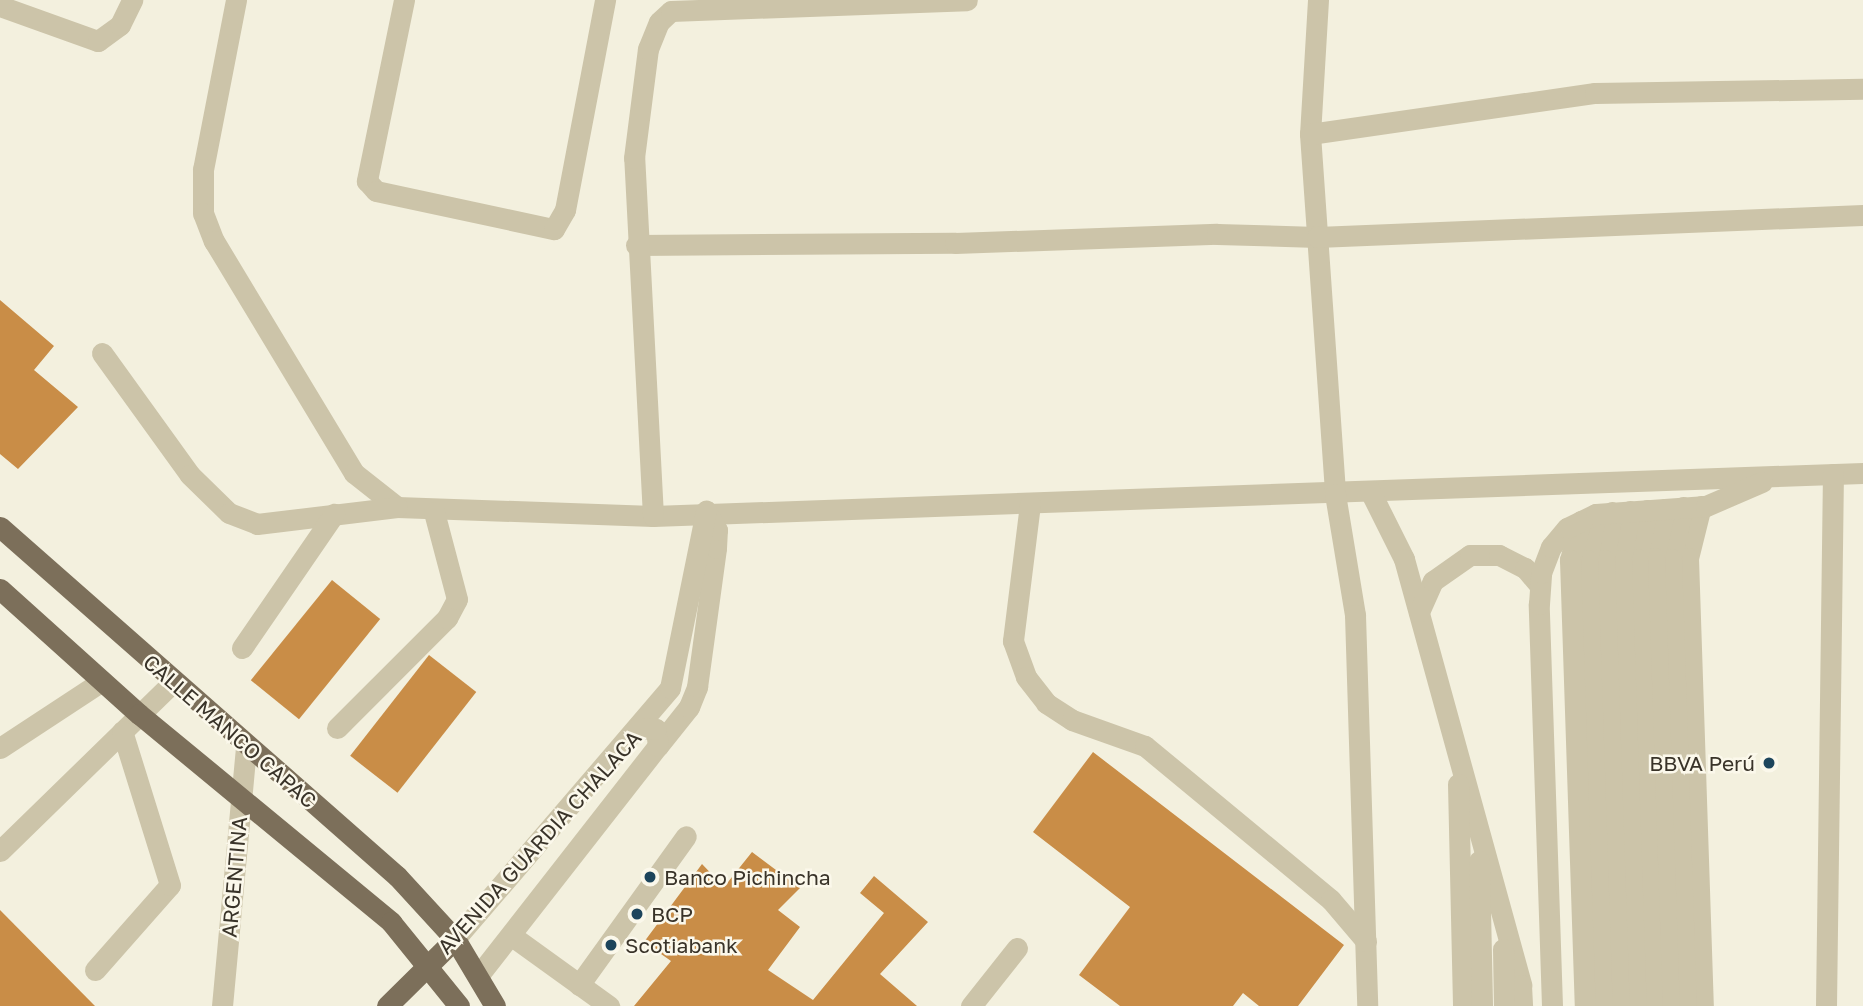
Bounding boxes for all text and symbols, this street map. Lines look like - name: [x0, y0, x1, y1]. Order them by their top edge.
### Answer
- street label: CALLE MANCO CAPAC: [138, 649, 322, 813]
- street label: AVENIDA GUARDIA CHALACA: [432, 725, 646, 959]
- place label: BBVA Perú: [1649, 750, 1755, 776]
- marker: BBVA Perú: [1761, 755, 1777, 771]
- street label: ARGENTINA: [216, 815, 252, 939]
- place label: Banco Pichincha: [664, 864, 831, 890]
- marker: Banco Pichincha: [642, 869, 658, 885]
- place label: BCP: [651, 901, 693, 927]
- marker: BCP: [629, 906, 645, 922]
- place label: Scotiabank: [625, 932, 738, 958]
- marker: Scotiabank: [603, 937, 619, 953]

